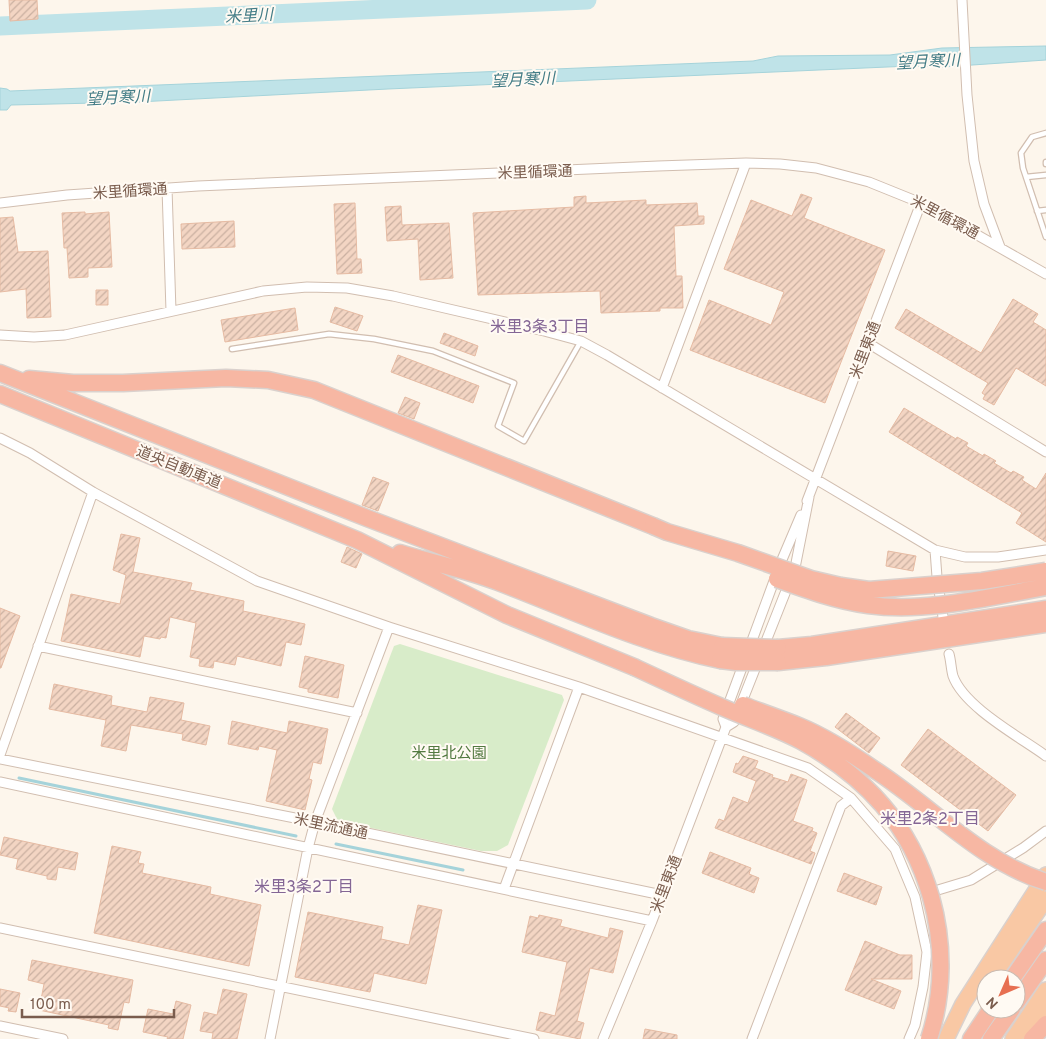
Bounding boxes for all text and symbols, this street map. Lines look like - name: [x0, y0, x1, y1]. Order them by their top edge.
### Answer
- water label: 米里川: [225, 6, 276, 28]
- water label: 望月寒川: [896, 51, 963, 75]
- water label: 望月寒川: [491, 69, 558, 93]
- water label: 望月寒川: [86, 87, 153, 111]
- street label: 米里循環通: [497, 163, 573, 184]
- street label: 米里循環通: [92, 180, 168, 205]
- street label: 米里循環通: [907, 192, 982, 244]
- district label: 米里3条3丁目: [490, 318, 590, 338]
- street label: 米里東通: [847, 319, 886, 382]
- street label: 道央自動車道: [133, 443, 224, 494]
- park label: 米里北公園: [411, 744, 487, 764]
- street label: 米里流通通: [292, 810, 369, 845]
- district label: 米里2条2丁目: [880, 810, 980, 830]
- street label: 米里東通: [648, 853, 687, 916]
- district label: 米里3条2丁目: [254, 878, 354, 898]
- north arrow: [976, 969, 1026, 1019]
- scale bar: [22, 986, 175, 1018]
- text: N: [983, 993, 1002, 1012]
- text: 100 m: [30, 996, 71, 1015]

